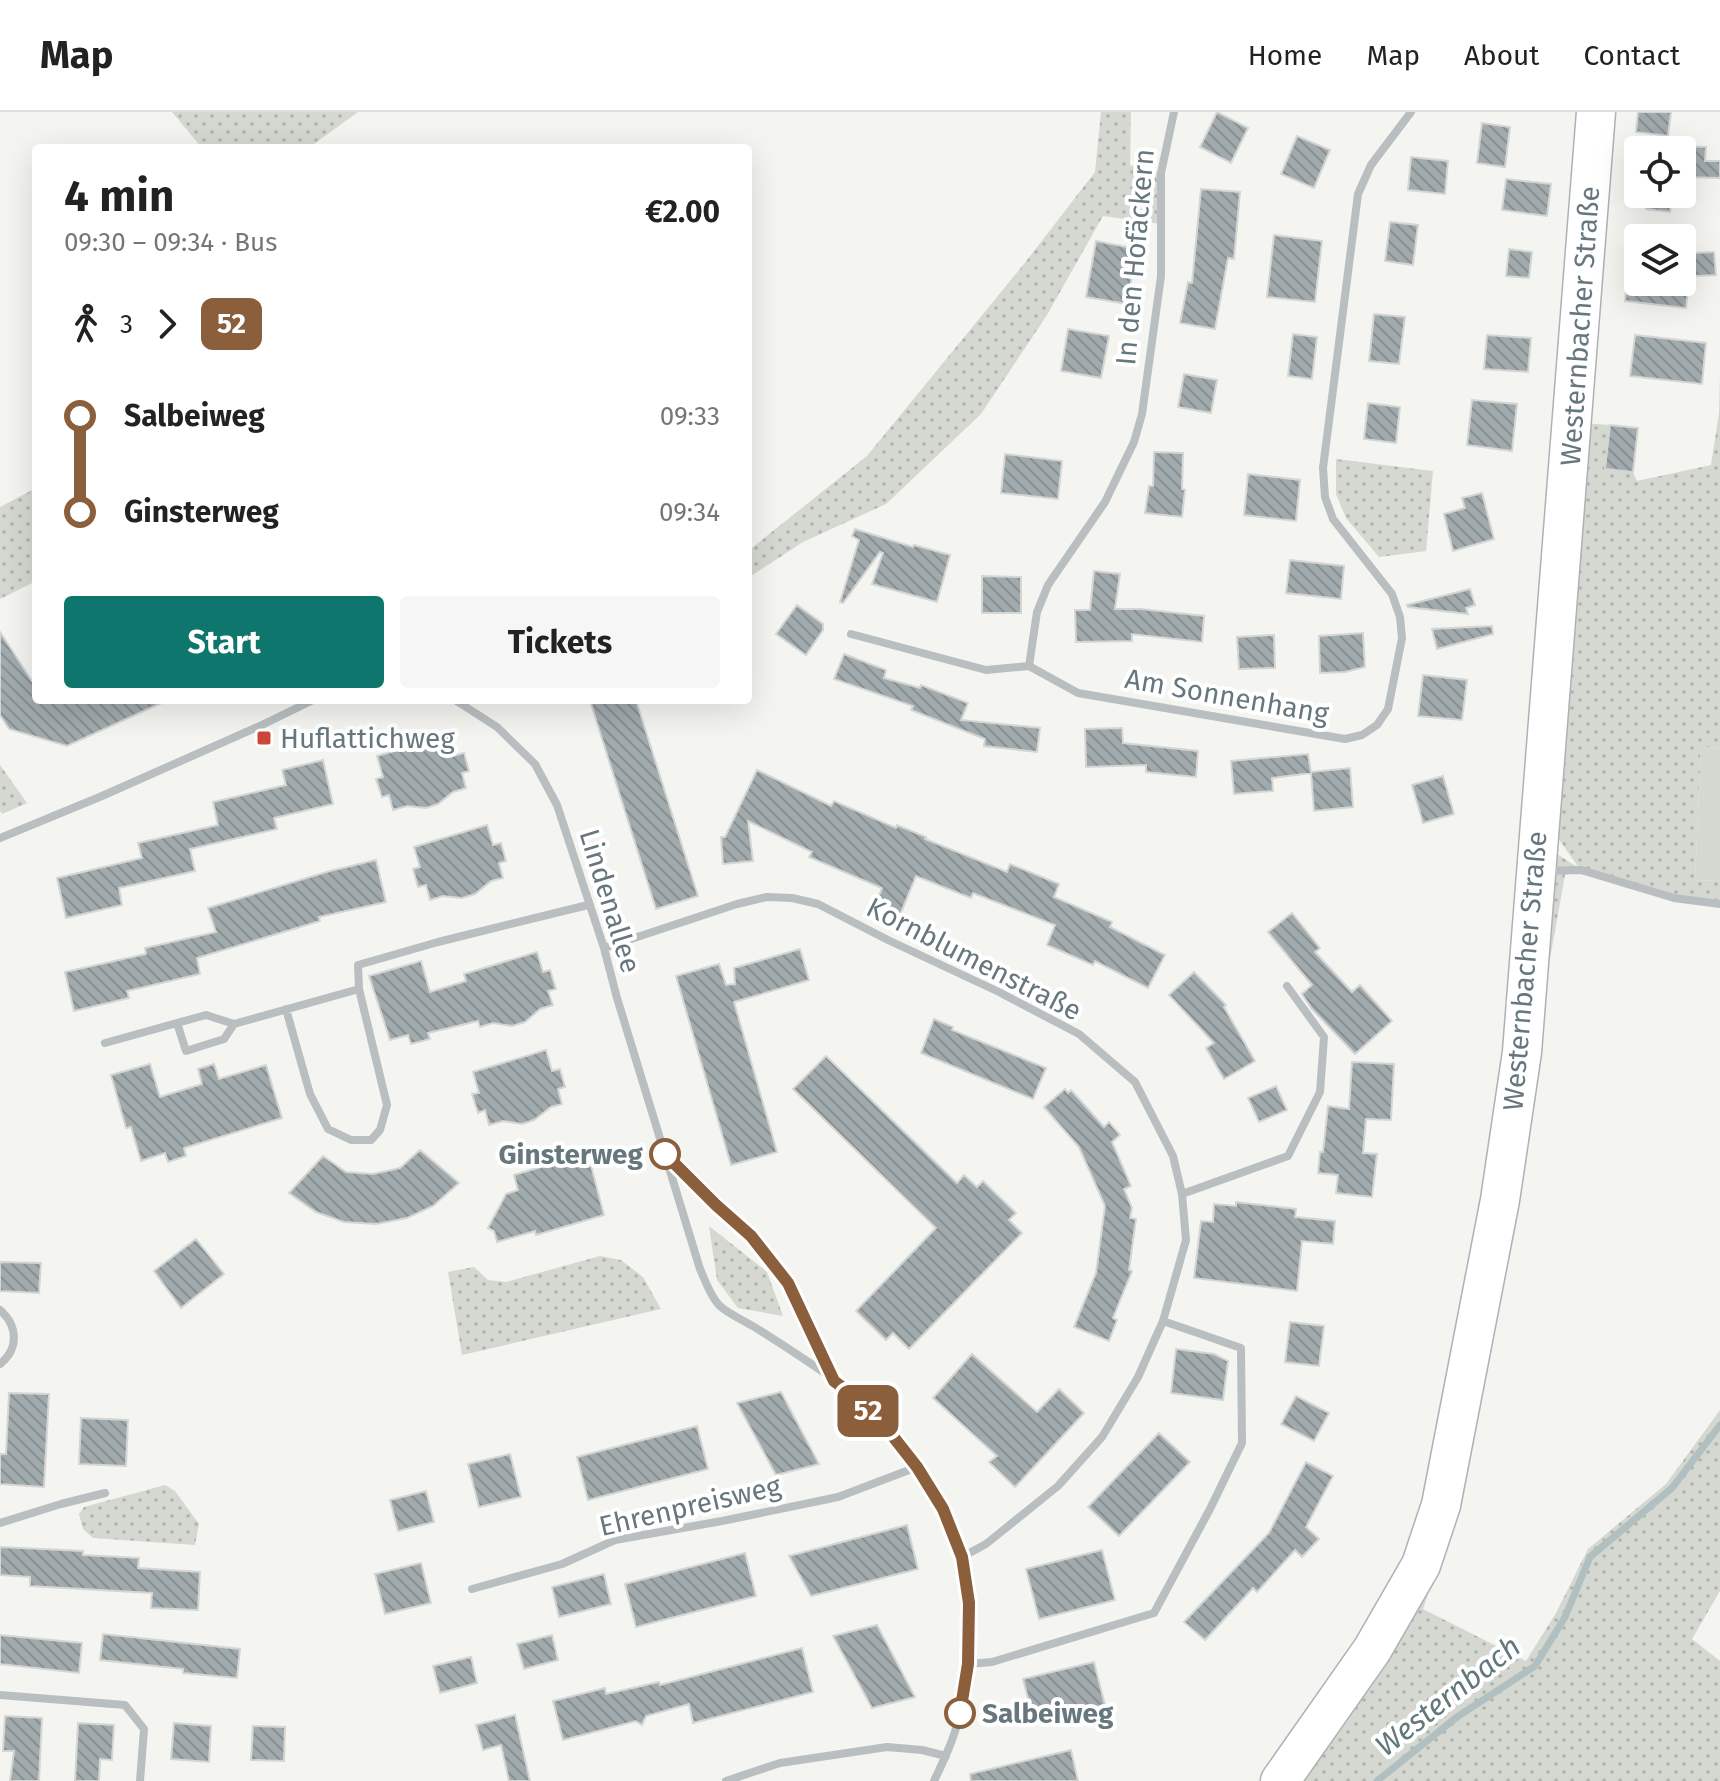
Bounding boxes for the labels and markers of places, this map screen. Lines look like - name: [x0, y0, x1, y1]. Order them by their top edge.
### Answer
- place label: Huflattichweg: [280, 722, 455, 755]
- marker: Huflattichweg: [255, 729, 273, 747]
- place label: Ginsterweg: [499, 1138, 644, 1171]
- marker: Ginsterweg: [650, 1139, 680, 1169]
- place label: Salbeiweg: [982, 1697, 1114, 1730]
- marker: Salbeiweg: [945, 1698, 975, 1728]

